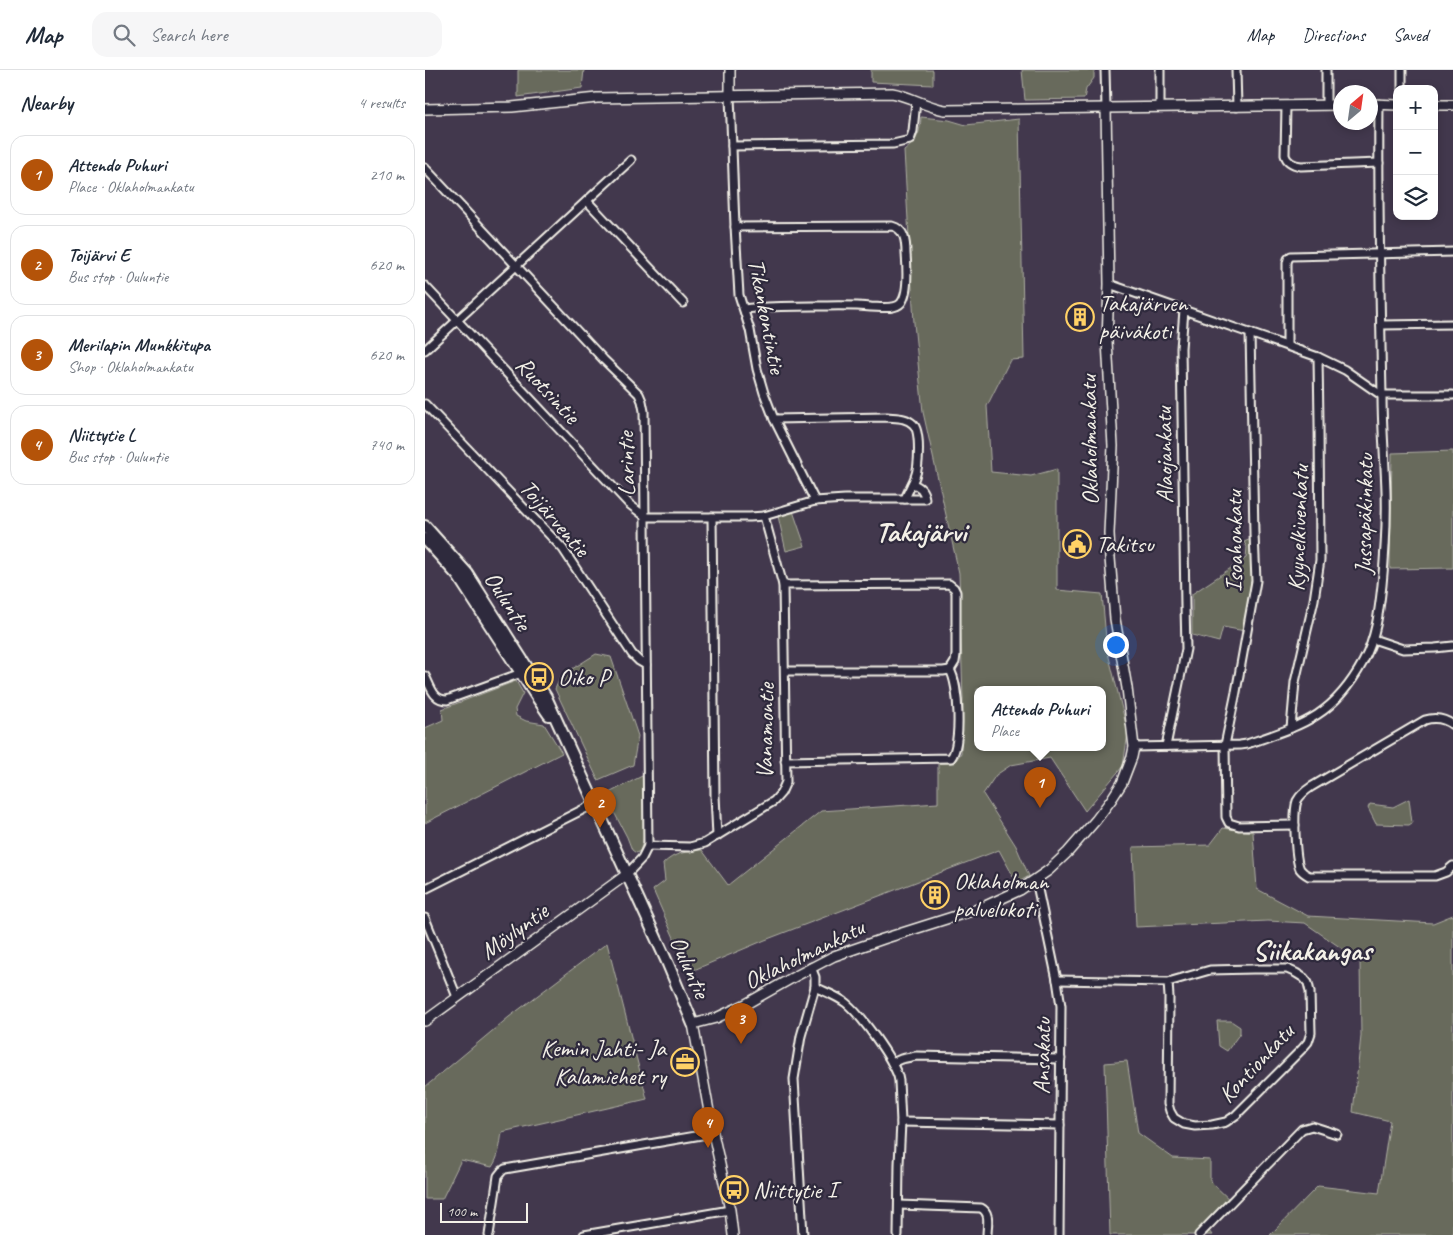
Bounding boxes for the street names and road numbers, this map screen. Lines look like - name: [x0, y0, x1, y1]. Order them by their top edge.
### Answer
- street label: Tikankontintie: [741, 256, 793, 378]
- street label: Ruotsintie: [509, 350, 588, 432]
- street label: Oklaholmankatu: [1073, 372, 1105, 505]
- street label: Alaojankatu: [1148, 404, 1180, 504]
- street label: Larintie: [610, 429, 642, 497]
- street label: Jussapäkinkatu: [1348, 451, 1380, 576]
- street label: Kyynelkivenkatu: [1281, 462, 1315, 592]
- street label: Toijärventie: [513, 473, 598, 564]
- street label: Isoahonkatu: [1219, 488, 1249, 592]
- street label: Ouluntie: [478, 566, 539, 638]
- street label: Vanamontie: [749, 681, 781, 779]
- street label: Möylyntie: [474, 895, 556, 966]
- street label: Oklaholmankatu: [739, 911, 871, 996]
- street label: Ouluntie: [663, 931, 718, 1005]
- street label: Ansakatu: [1026, 1015, 1058, 1095]
- street label: Kontionkatu: [1212, 1015, 1302, 1109]

